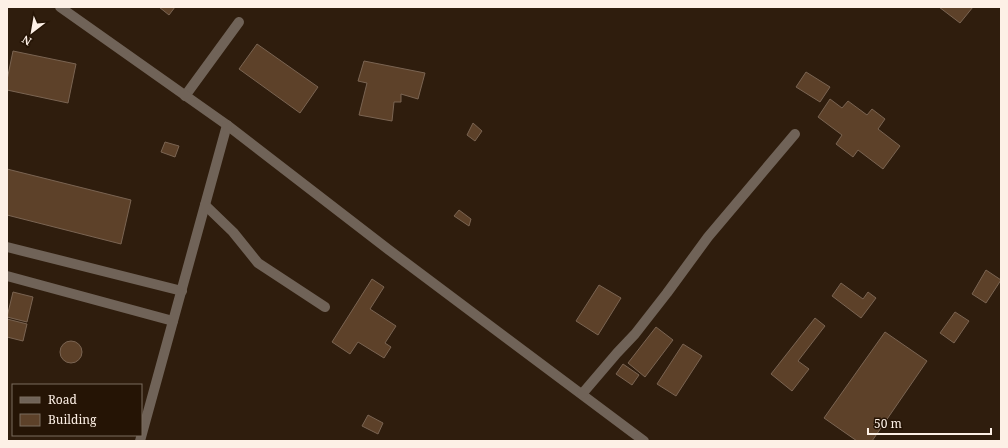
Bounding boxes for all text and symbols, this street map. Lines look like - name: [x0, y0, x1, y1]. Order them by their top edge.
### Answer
- north arrow: [12, 12, 52, 52]
- text: N: [19, 32, 34, 50]
- legend: [12, 384, 142, 436]
- text: Road: [48, 391, 78, 408]
- scale bar: [868, 410, 991, 436]
- text: Building: [48, 411, 97, 428]
- text: 50 m: [874, 415, 902, 432]

